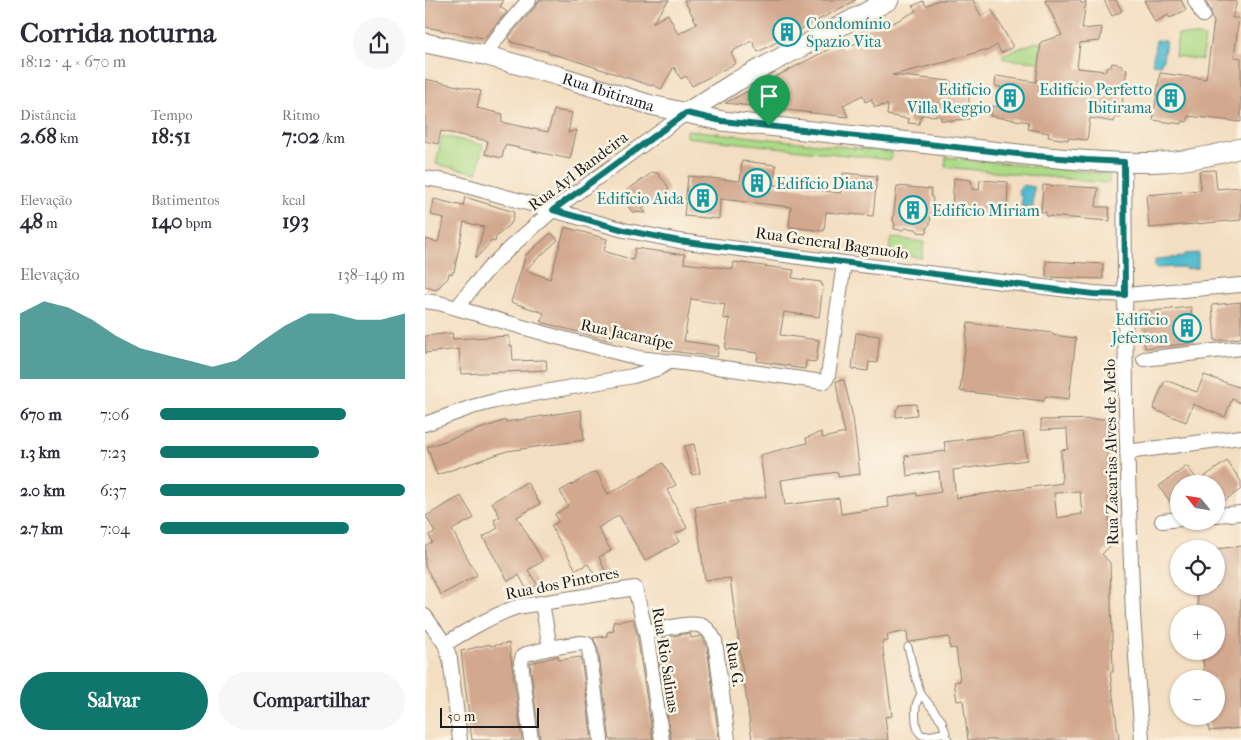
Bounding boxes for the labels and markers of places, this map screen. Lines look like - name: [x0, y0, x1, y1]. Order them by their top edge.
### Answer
- place label: Condomínio Spazio Vita: [806, 14, 891, 51]
- building icon: Condomínio Spazio Vita: [772, 17, 802, 47]
- pin: [748, 75, 790, 126]
- place label: Edifício Villa Reggio: [906, 80, 991, 117]
- place label: Edifício Perfetto Ibitirama: [1039, 80, 1153, 117]
- building icon: Edifício Villa Reggio: [995, 83, 1025, 113]
- building icon: Edifício Perfetto Ibitirama: [1156, 83, 1186, 113]
- building icon: Edifício Diana: [742, 168, 772, 198]
- place label: Edifício Diana: [776, 174, 874, 193]
- building icon: Edifício Aida: [688, 183, 718, 213]
- place label: Edifício Aida: [597, 189, 685, 208]
- building icon: Edifício Miriam: [898, 195, 928, 225]
- place label: Edifício Miriam: [932, 201, 1041, 220]
- place label: Edifício Jeferson: [1109, 310, 1169, 347]
- building icon: Edifício Jeferson: [1172, 313, 1202, 343]

